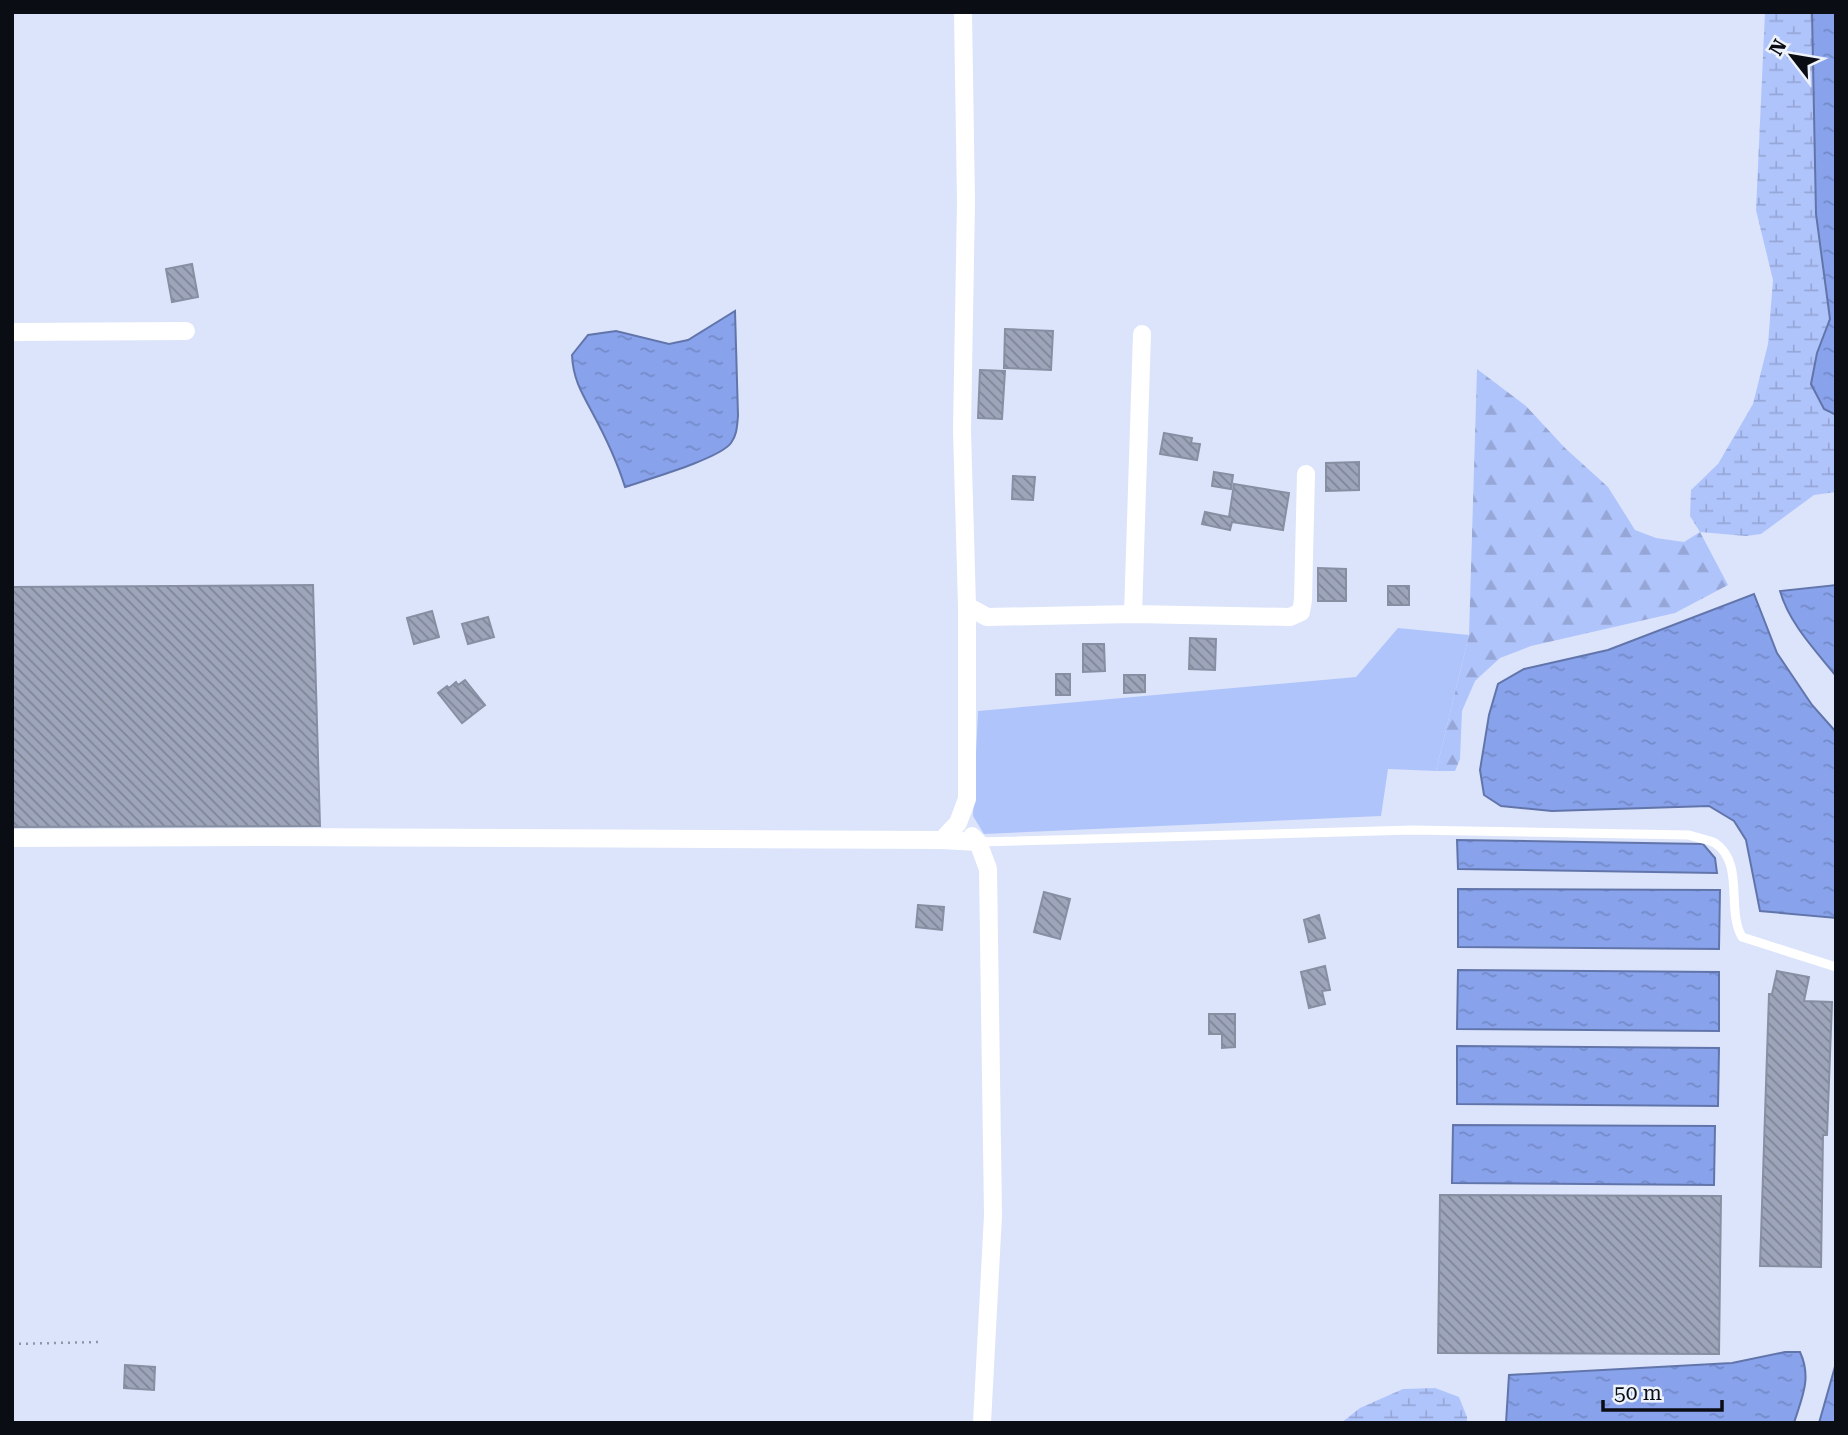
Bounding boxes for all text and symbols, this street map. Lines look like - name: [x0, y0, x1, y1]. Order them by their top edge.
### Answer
- north arrow: [1757, 21, 1827, 91]
- text: N: [1764, 35, 1792, 60]
- scale bar: [1603, 1368, 1722, 1412]
- text: 50 m: [1614, 1381, 1662, 1405]

